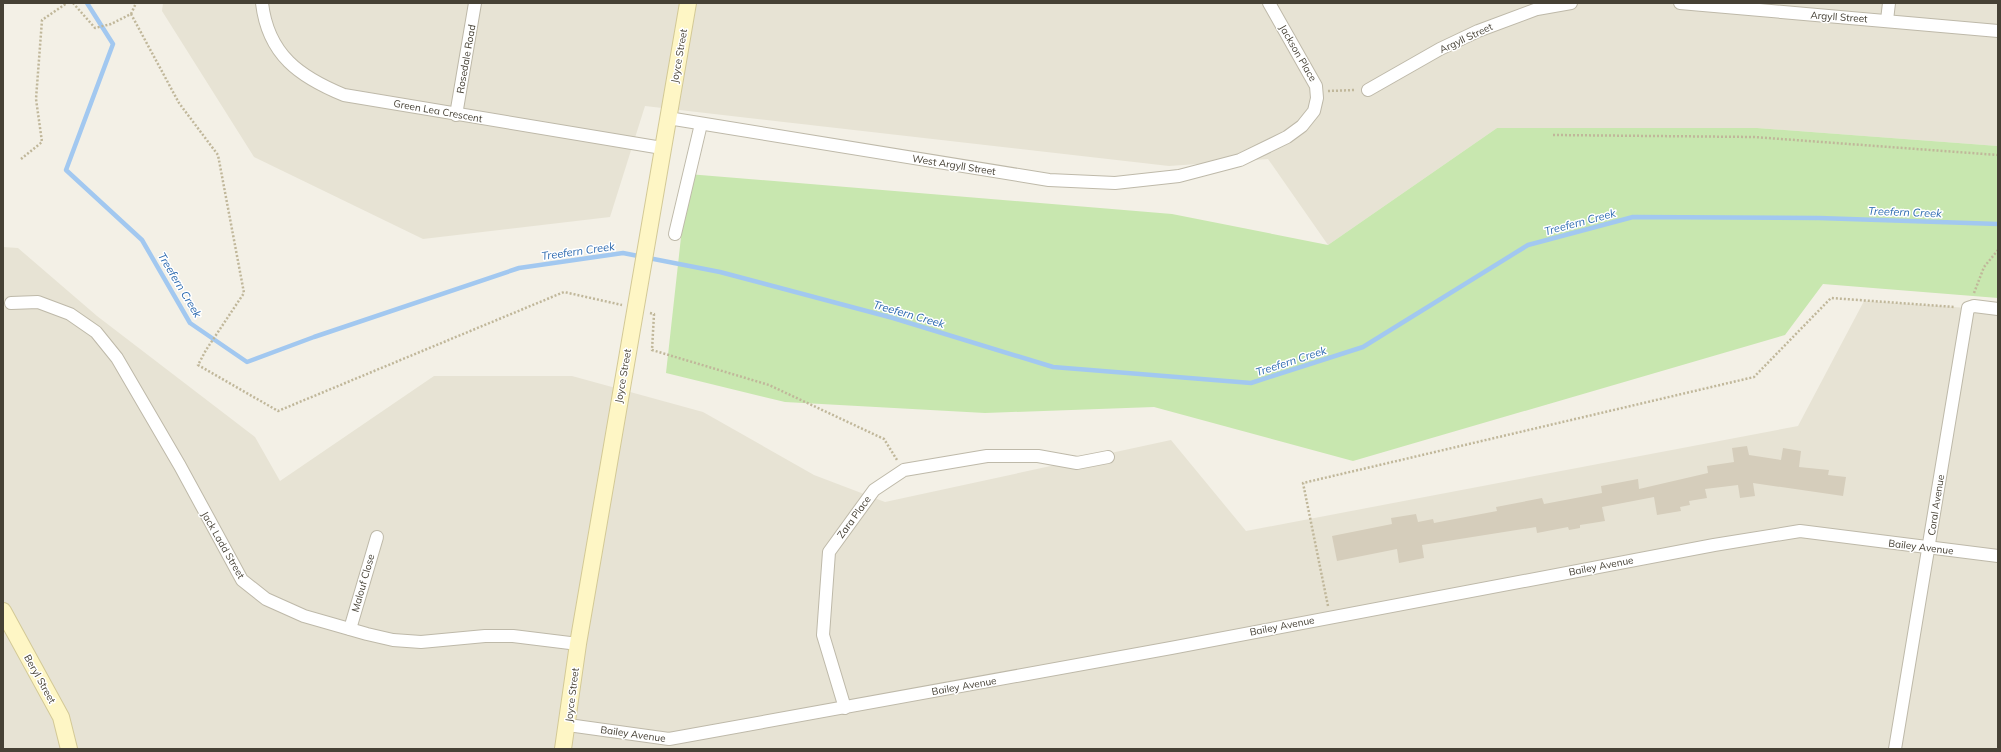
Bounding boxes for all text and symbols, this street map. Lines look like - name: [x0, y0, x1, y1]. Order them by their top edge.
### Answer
- street label: Argyll Street: [1810, 9, 1869, 26]
- street label: Argyll Street: [1437, 20, 1495, 56]
- street label: Jackson Place: [1276, 22, 1320, 84]
- street label: Rosedale Road: [454, 23, 478, 95]
- street label: Joyce Street: [668, 27, 690, 84]
- street label: Green Lea Crescent: [392, 97, 484, 125]
- street label: West Argyll Street: [911, 152, 997, 178]
- water label: Treefern Creek: [1868, 204, 1942, 220]
- water label: Treefern Creek: [1543, 206, 1618, 238]
- water label: Treefern Creek: [541, 239, 616, 263]
- water label: Treefern Creek: [155, 250, 205, 320]
- water label: Treefern Creek: [872, 297, 947, 331]
- water label: Treefern Creek: [1254, 343, 1328, 379]
- street label: Joyce Street: [612, 347, 634, 404]
- street label: Coral Avenue: [1925, 474, 1947, 536]
- street label: Zara Place: [834, 493, 874, 541]
- street label: Jack Ladd Street: [198, 509, 248, 581]
- street label: Bailey Avenue: [1888, 537, 1954, 557]
- street label: Malouf Close: [349, 552, 377, 614]
- street label: Bailey Avenue: [1568, 553, 1634, 579]
- street label: Bailey Avenue: [1249, 613, 1315, 639]
- street label: Beryl Street: [21, 652, 59, 706]
- street label: Joyce Street: [562, 667, 582, 723]
- street label: Bailey Avenue: [931, 674, 997, 698]
- street label: Bailey Avenue: [600, 723, 666, 745]

